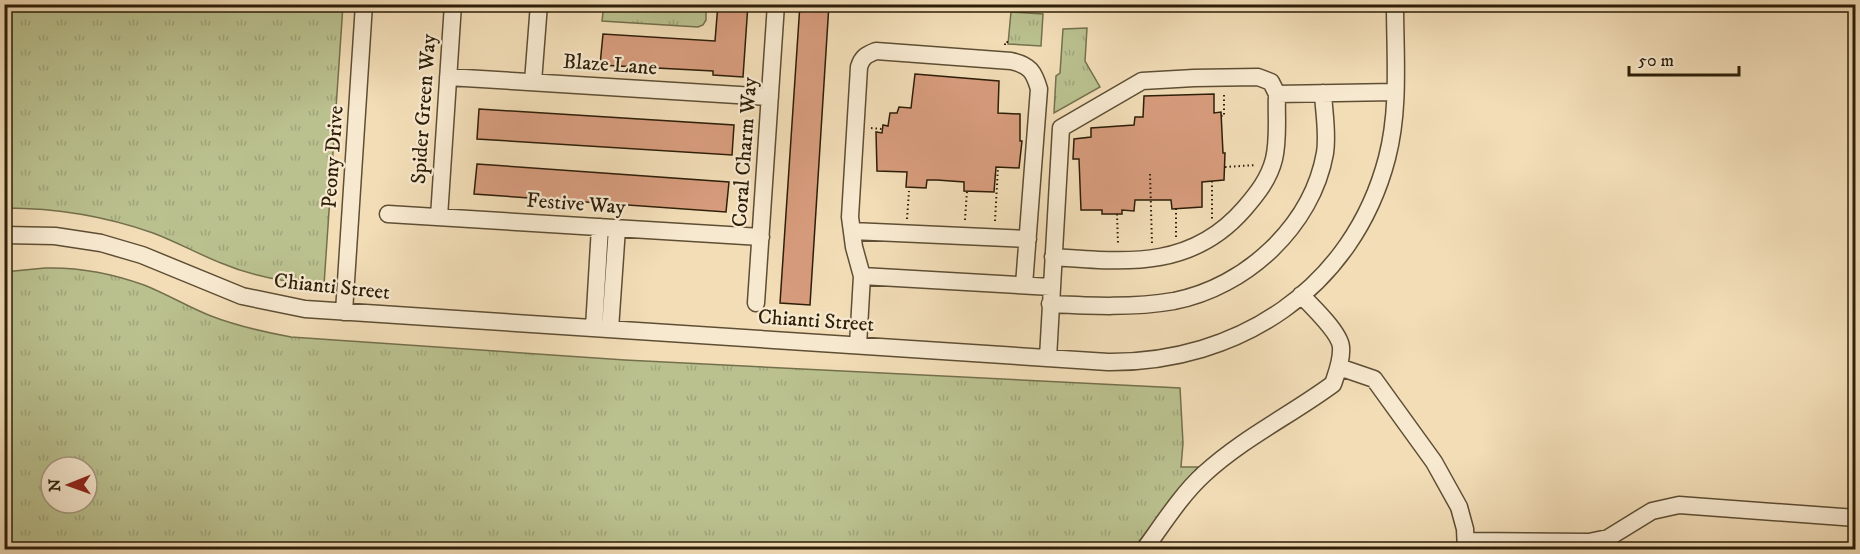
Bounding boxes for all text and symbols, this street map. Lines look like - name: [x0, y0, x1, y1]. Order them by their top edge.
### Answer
- street label: Spider Green Way: [406, 32, 442, 185]
- scale bar: [1629, 39, 1738, 77]
- street label: Blaze Lane: [562, 49, 658, 81]
- text: 50 m: [1638, 50, 1674, 72]
- street label: Coral Charm Way: [727, 75, 763, 228]
- street label: Peony Drive: [316, 105, 350, 209]
- street label: Festive Way: [525, 188, 627, 221]
- street label: Chianti Street: [273, 268, 391, 306]
- street label: Chianti Street: [757, 304, 875, 338]
- north arrow: [39, 455, 99, 515]
- text: N: [45, 479, 65, 492]

